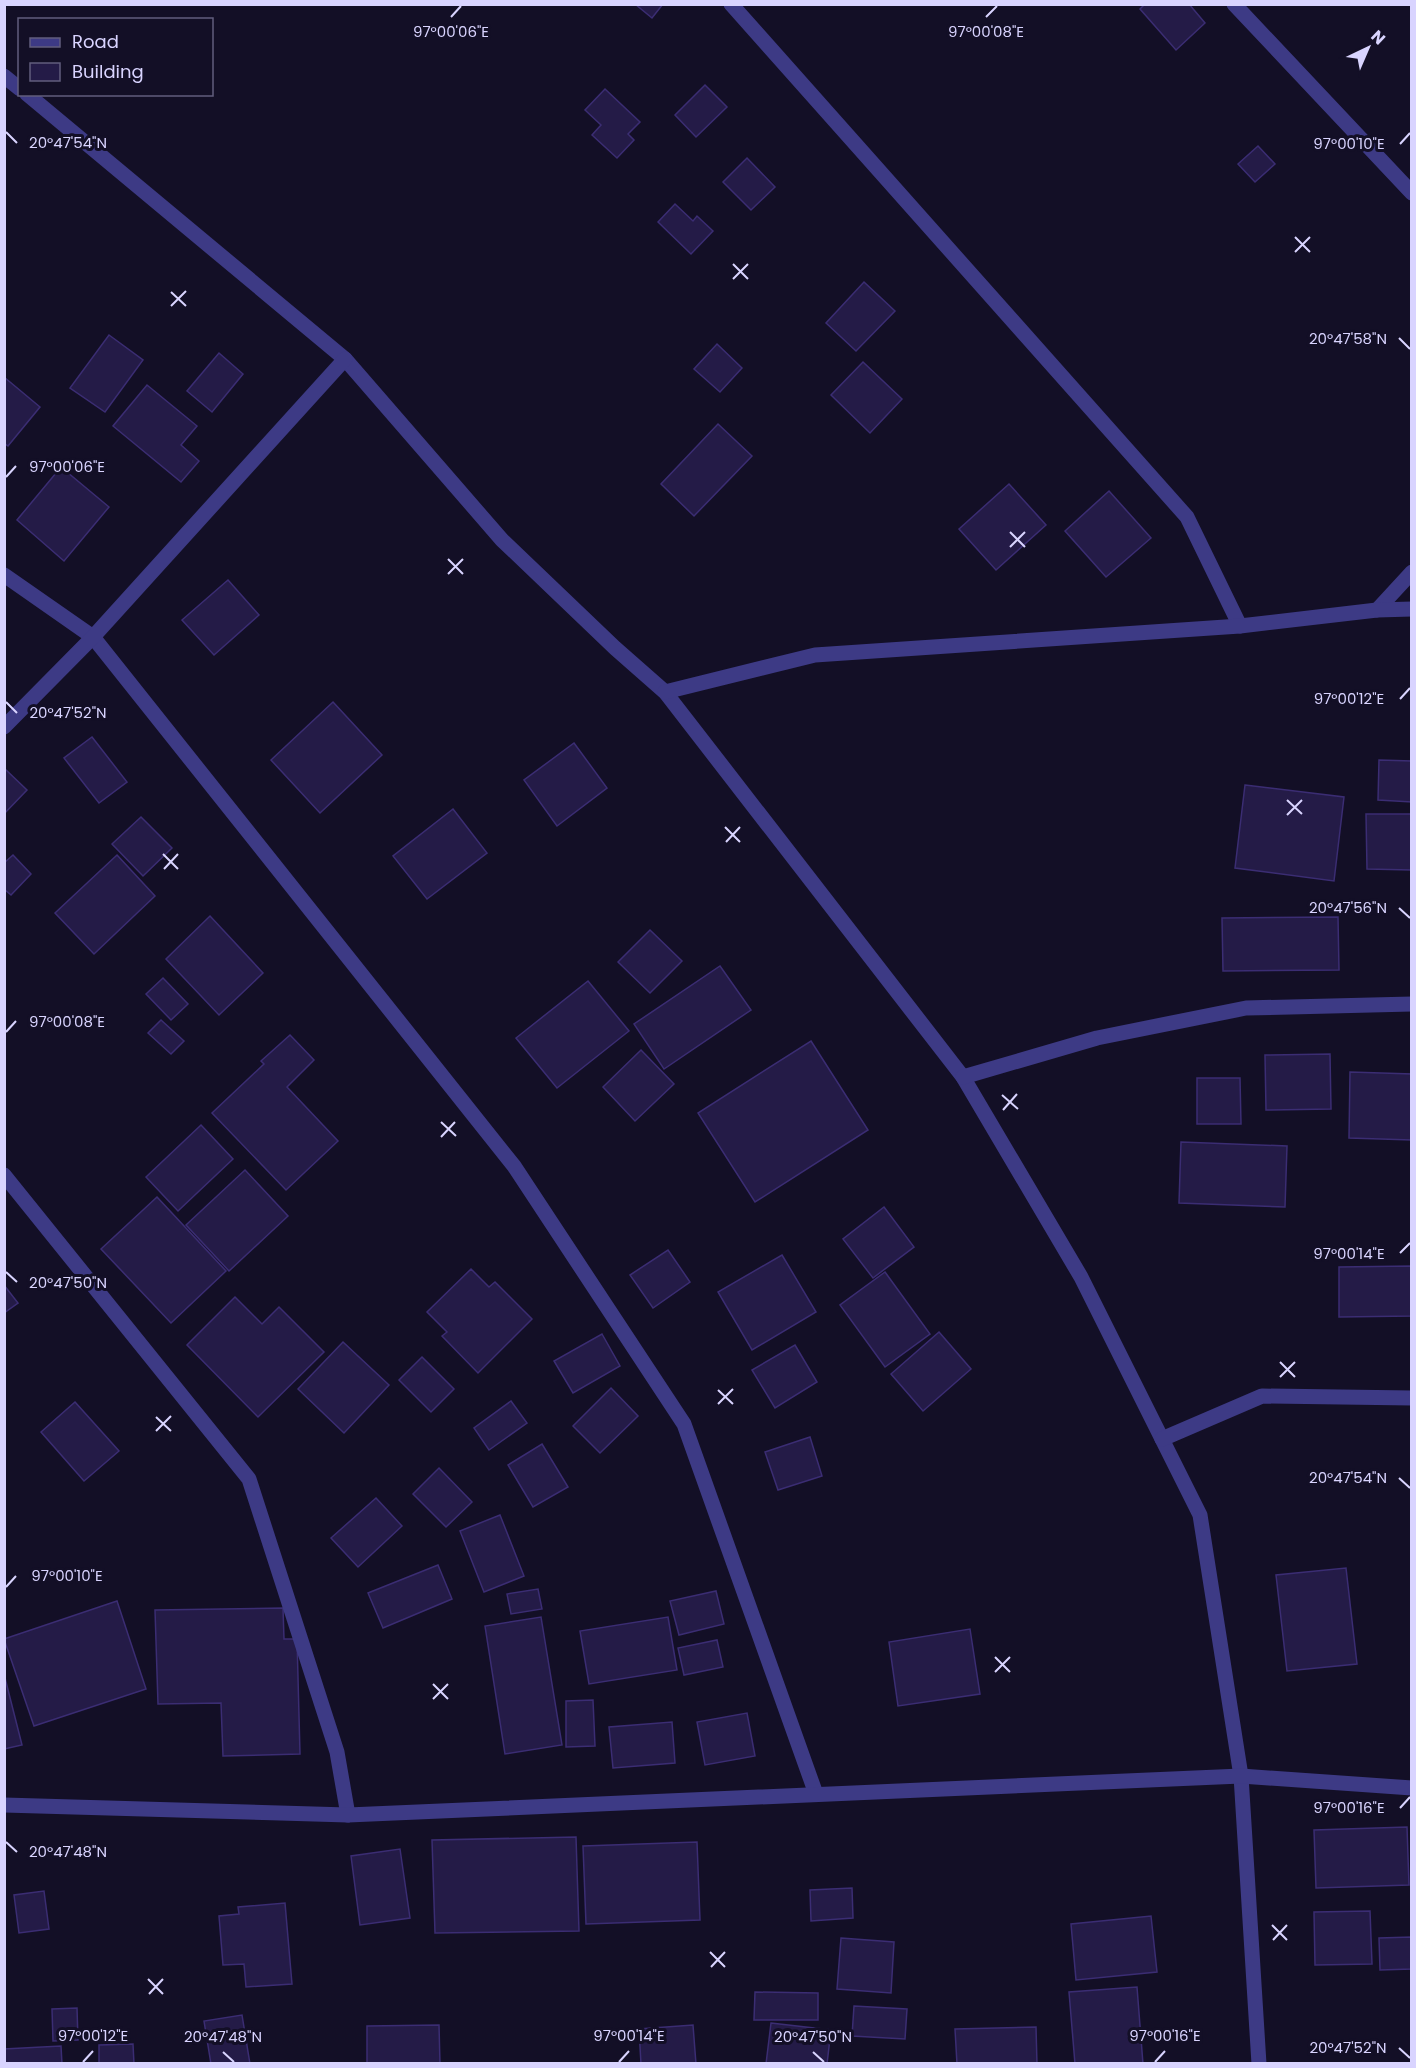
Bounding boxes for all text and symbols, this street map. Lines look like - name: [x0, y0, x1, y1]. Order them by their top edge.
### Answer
- legend: [18, 18, 213, 96]
- north arrow: [1338, 18, 1398, 78]
- text: 97°00'06"E: [413, 21, 489, 42]
- text: 97°00'08"E: [948, 21, 1024, 42]
- text: N: [1366, 25, 1390, 50]
- text: Road: [72, 29, 119, 54]
- text: Building: [72, 59, 144, 84]
- text: 20°47'54"N: [29, 132, 107, 153]
- text: 97°00'10"E: [1313, 133, 1385, 154]
- text: 20°47'58"N: [1309, 328, 1387, 349]
- text: 97°00'06"E: [29, 456, 105, 477]
- text: 97°00'12"E: [1314, 688, 1384, 709]
- text: 20°47'52"N: [29, 702, 107, 723]
- text: 20°47'56"N: [1309, 897, 1387, 918]
- text: 97°00'08"E: [29, 1011, 105, 1032]
- text: 97°00'14"E: [1313, 1243, 1385, 1264]
- text: 20°47'50"N: [29, 1272, 107, 1293]
- text: 20°47'54"N: [1309, 1467, 1387, 1488]
- text: 97°00'10"E: [31, 1565, 103, 1586]
- text: 97°00'16"E: [1313, 1797, 1385, 1818]
- text: 20°47'48"N: [29, 1841, 107, 1862]
- text: 97°00'12"E: [58, 2025, 128, 2046]
- text: 97°00'14"E: [593, 2025, 665, 2046]
- text: 97°00'16"E: [1129, 2025, 1201, 2046]
- text: 20°47'48"N: [184, 2026, 262, 2047]
- text: 20°47'50"N: [774, 2026, 852, 2047]
- text: 20°47'52"N: [1309, 2037, 1387, 2058]

